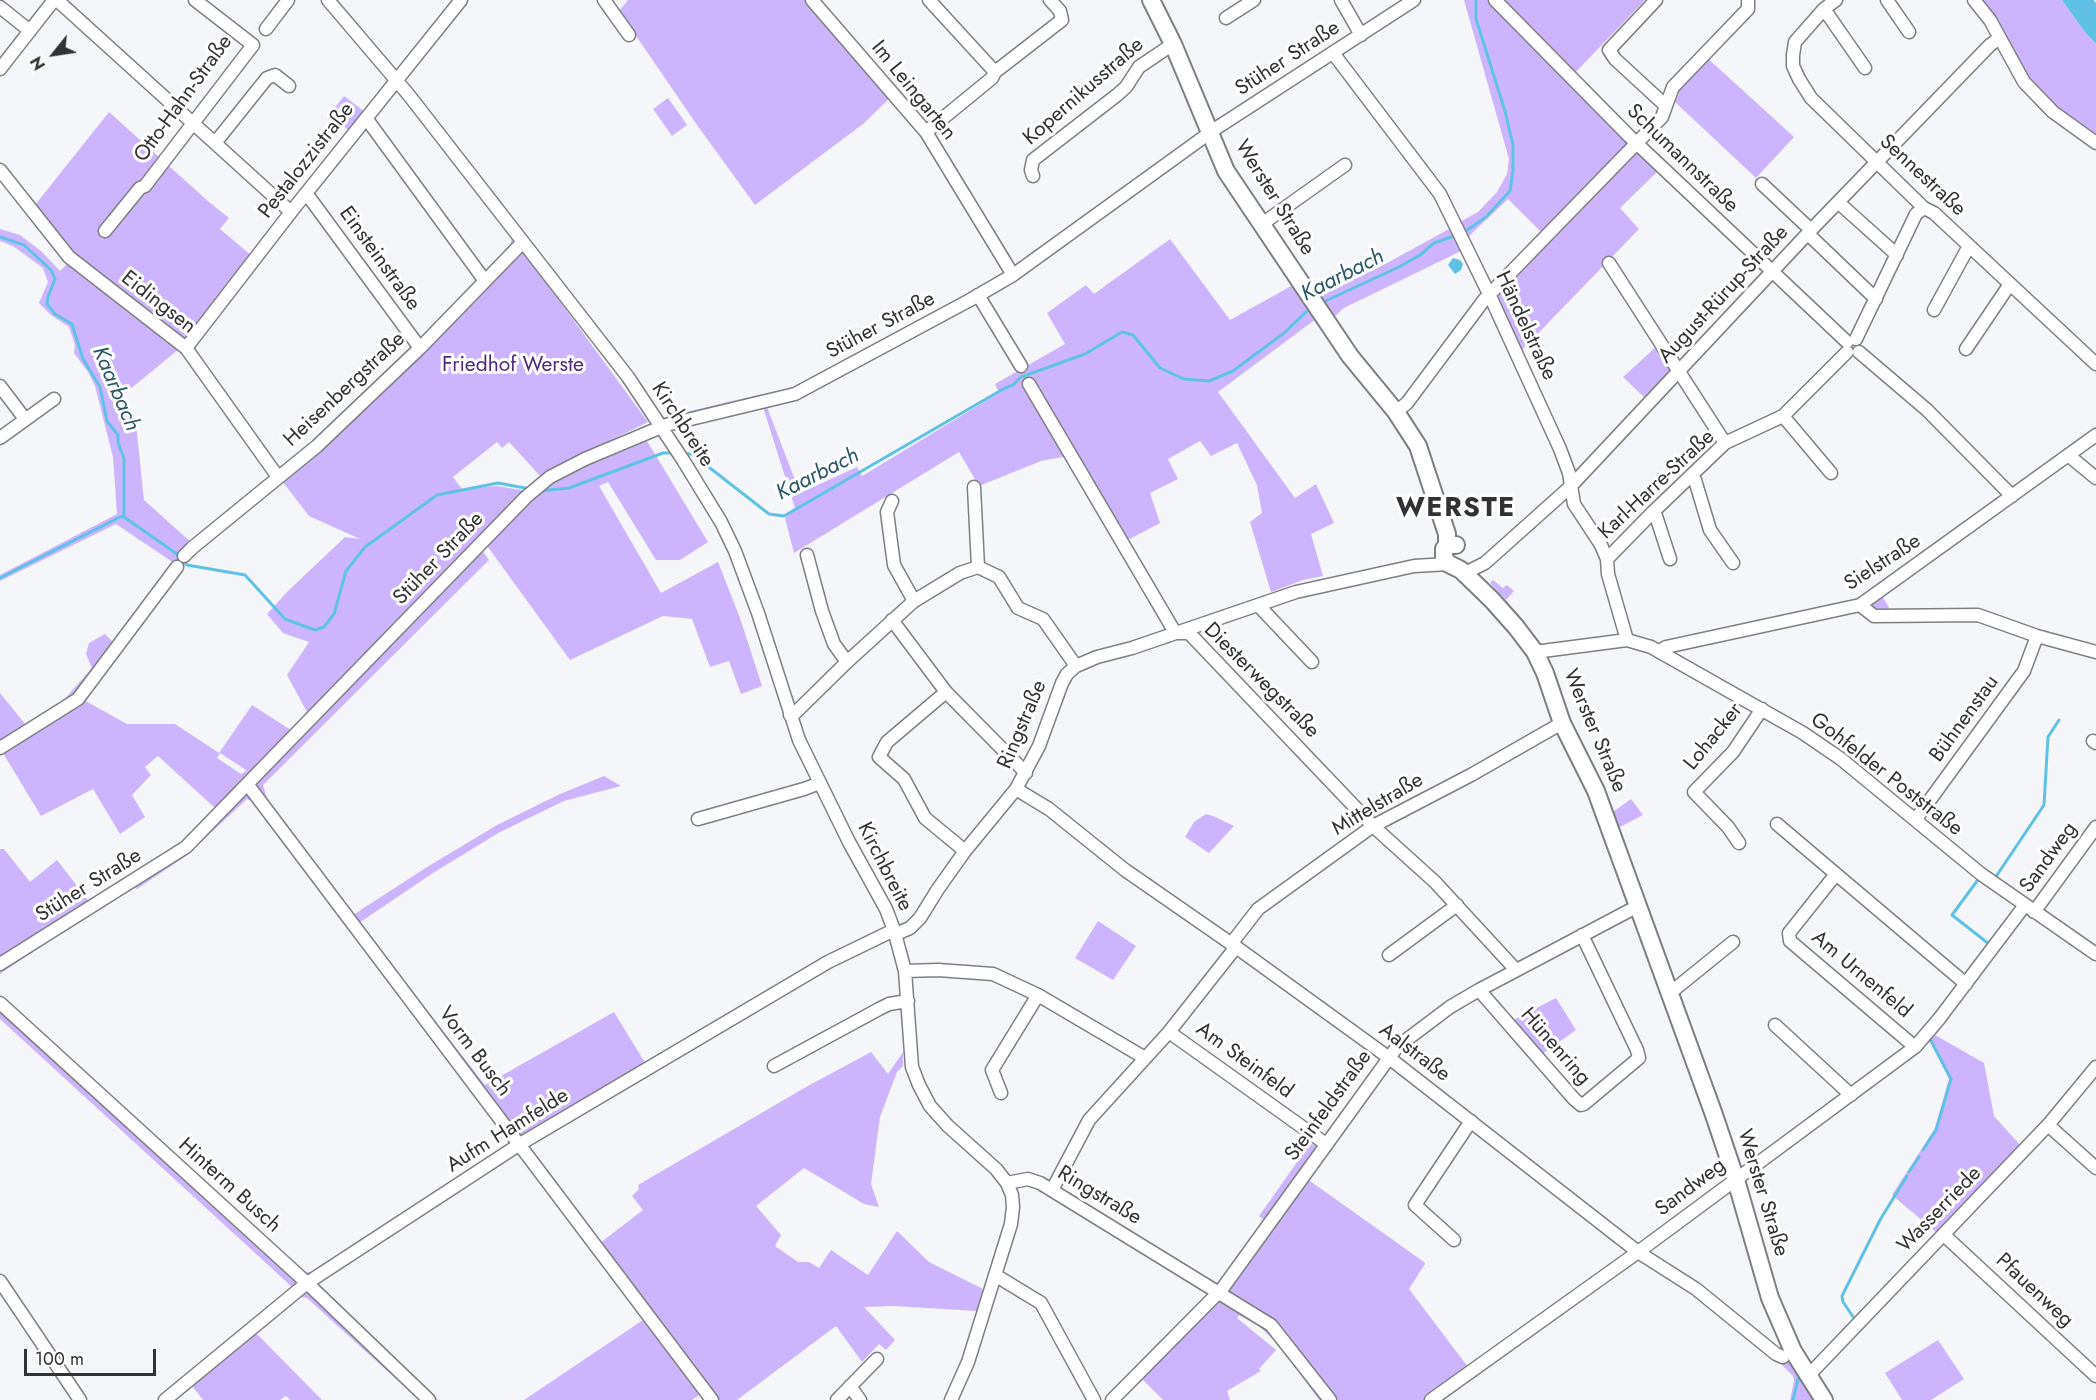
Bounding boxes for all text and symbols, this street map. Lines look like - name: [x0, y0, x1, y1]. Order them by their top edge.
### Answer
- street label: Stüher Straße: [1231, 16, 1345, 102]
- north arrow: [24, 24, 84, 84]
- street label: Otto-Hahn-Straße: [130, 31, 238, 167]
- street label: Kopernikusstraße: [1019, 33, 1149, 151]
- street label: Im Leingarten: [865, 36, 961, 146]
- text: N: [25, 52, 51, 75]
- street label: Pestalozzistraße: [254, 98, 360, 224]
- street label: Schumannstraße: [1621, 99, 1743, 219]
- street label: Sennestraße: [1874, 130, 1970, 222]
- street label: Werster Straße: [1228, 136, 1320, 260]
- street label: Einsteinstraße: [333, 202, 425, 316]
- street label: August-Rürup-Straße: [1654, 221, 1794, 369]
- water label: Kaarbach: [1297, 244, 1389, 308]
- street label: Eidingsen: [116, 266, 200, 340]
- street label: Händelstraße: [1489, 268, 1561, 384]
- street label: Stüher Straße: [822, 287, 940, 365]
- street label: Heisenbergstraße: [279, 327, 411, 453]
- water label: Kaarbach: [85, 343, 145, 435]
- park label: Friedhof Werste: [442, 353, 584, 379]
- street label: Kirchbreite: [645, 378, 719, 472]
- street label: Karl-Harre-Straße: [1594, 425, 1720, 545]
- water label: Kaarbach: [772, 443, 864, 507]
- district label: WERSTE: [1396, 493, 1516, 525]
- street label: Stüher Straße: [388, 507, 490, 611]
- street label: Sielstraße: [1840, 529, 1926, 597]
- street label: Diesterwegstraße: [1198, 618, 1324, 744]
- street label: Werster Straße: [1557, 666, 1631, 796]
- street label: Bühnenstau: [1925, 671, 2005, 767]
- street label: Ringstraße: [993, 677, 1053, 773]
- street label: Lohacker: [1679, 698, 1749, 776]
- street label: Gohfelder Poststraße: [1805, 708, 1967, 842]
- street label: Mittelstraße: [1328, 768, 1428, 842]
- street label: Kirchbreite: [851, 818, 917, 916]
- street label: Sandweg: [2015, 818, 2083, 898]
- street label: Stüher Straße: [32, 844, 146, 928]
- street label: Am Urnenfeld: [1806, 926, 1916, 1024]
- street label: Vorm Busch: [432, 1002, 516, 1102]
- street label: Hünenring: [1514, 1003, 1596, 1091]
- street label: Am Steinfeld: [1190, 1017, 1298, 1105]
- street label: Aalstraße: [1374, 1018, 1454, 1088]
- street label: Steinfeldstraße: [1280, 1046, 1378, 1166]
- street label: Aufm Hamfelde: [442, 1083, 574, 1179]
- street label: Werster Straße: [1731, 1126, 1793, 1260]
- street label: Hinterm Busch: [172, 1133, 286, 1239]
- street label: Sandweg: [1651, 1153, 1731, 1223]
- street label: Ringstraße: [1052, 1161, 1146, 1231]
- street label: Wasserriede: [1893, 1162, 1987, 1258]
- street label: Pfauenweg: [1990, 1249, 2078, 1333]
- scale bar: [27, 1337, 159, 1375]
- text: 100 m: [35, 1346, 84, 1372]

